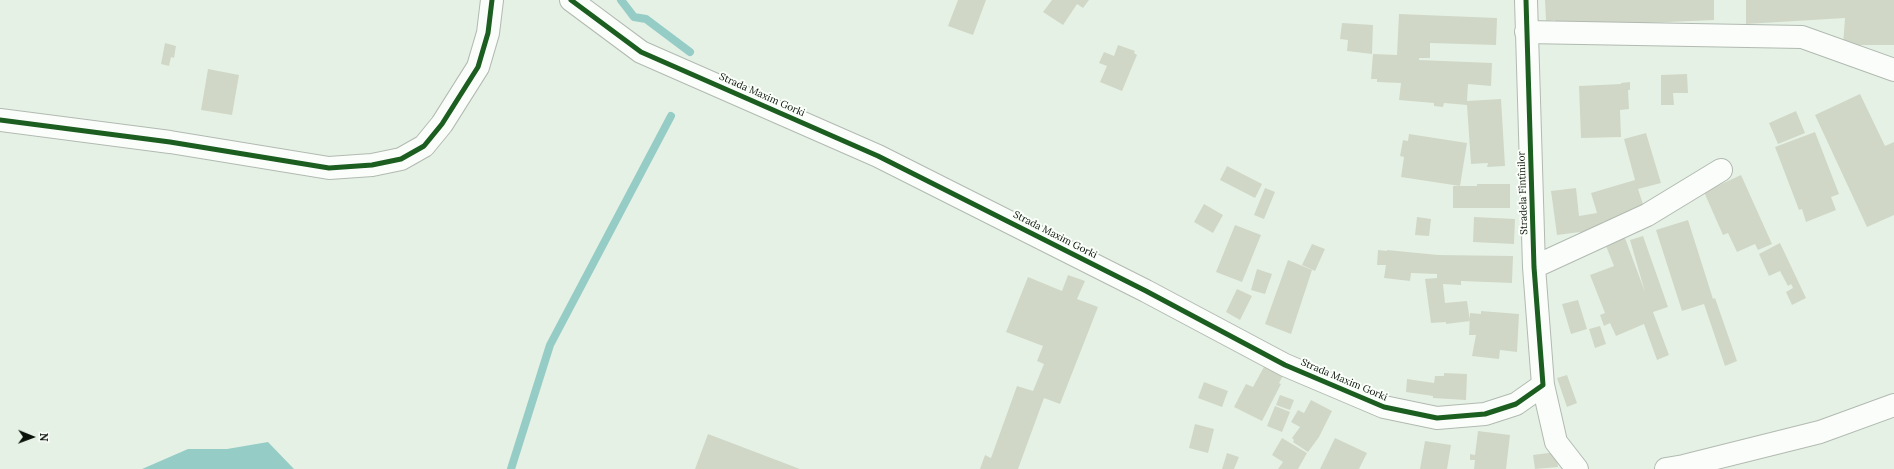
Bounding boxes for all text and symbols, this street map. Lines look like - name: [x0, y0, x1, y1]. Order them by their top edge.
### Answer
- street label: Strada Maxim Gorki: [717, 71, 807, 119]
- street label: Stradela Fîntînilor: [1516, 151, 1530, 235]
- street label: Strada Maxim Gorki: [1011, 209, 1099, 261]
- street label: Strada Maxim Gorki: [1299, 356, 1389, 404]
- north arrow: [12, 417, 52, 457]
- text: N: [37, 433, 51, 442]

